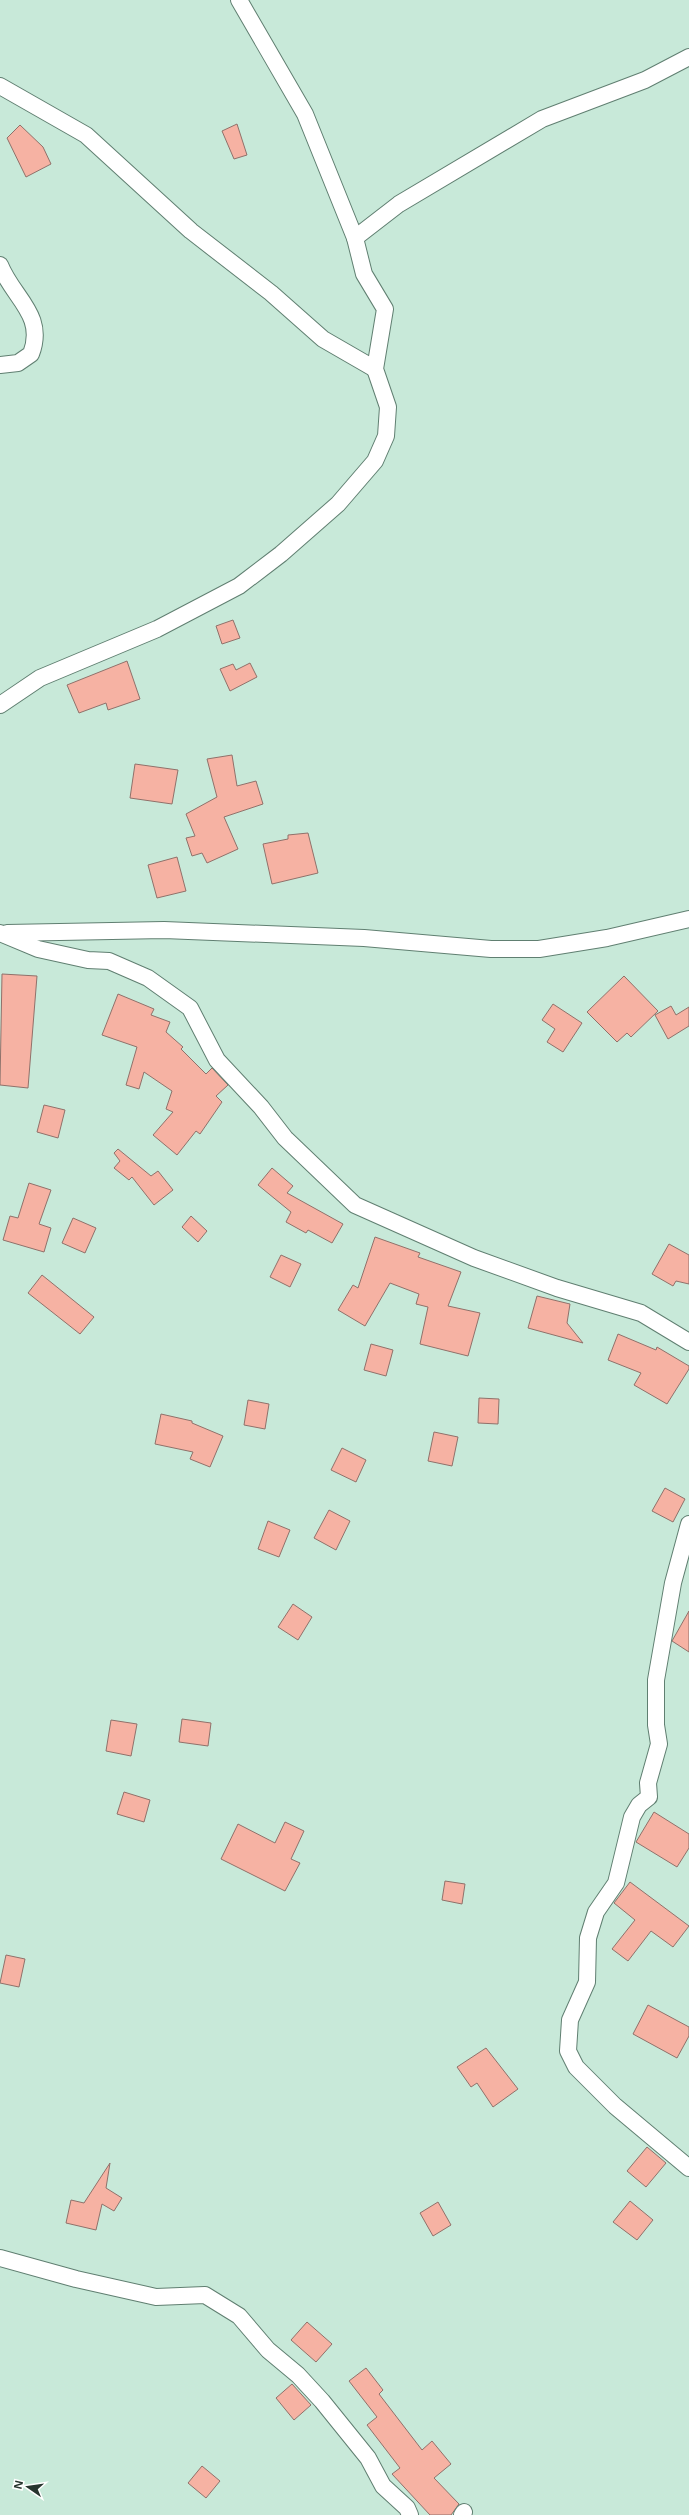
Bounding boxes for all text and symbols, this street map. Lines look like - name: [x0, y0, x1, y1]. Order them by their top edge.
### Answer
- north arrow: [8, 2467, 48, 2507]
- text: N: [9, 2479, 26, 2491]

